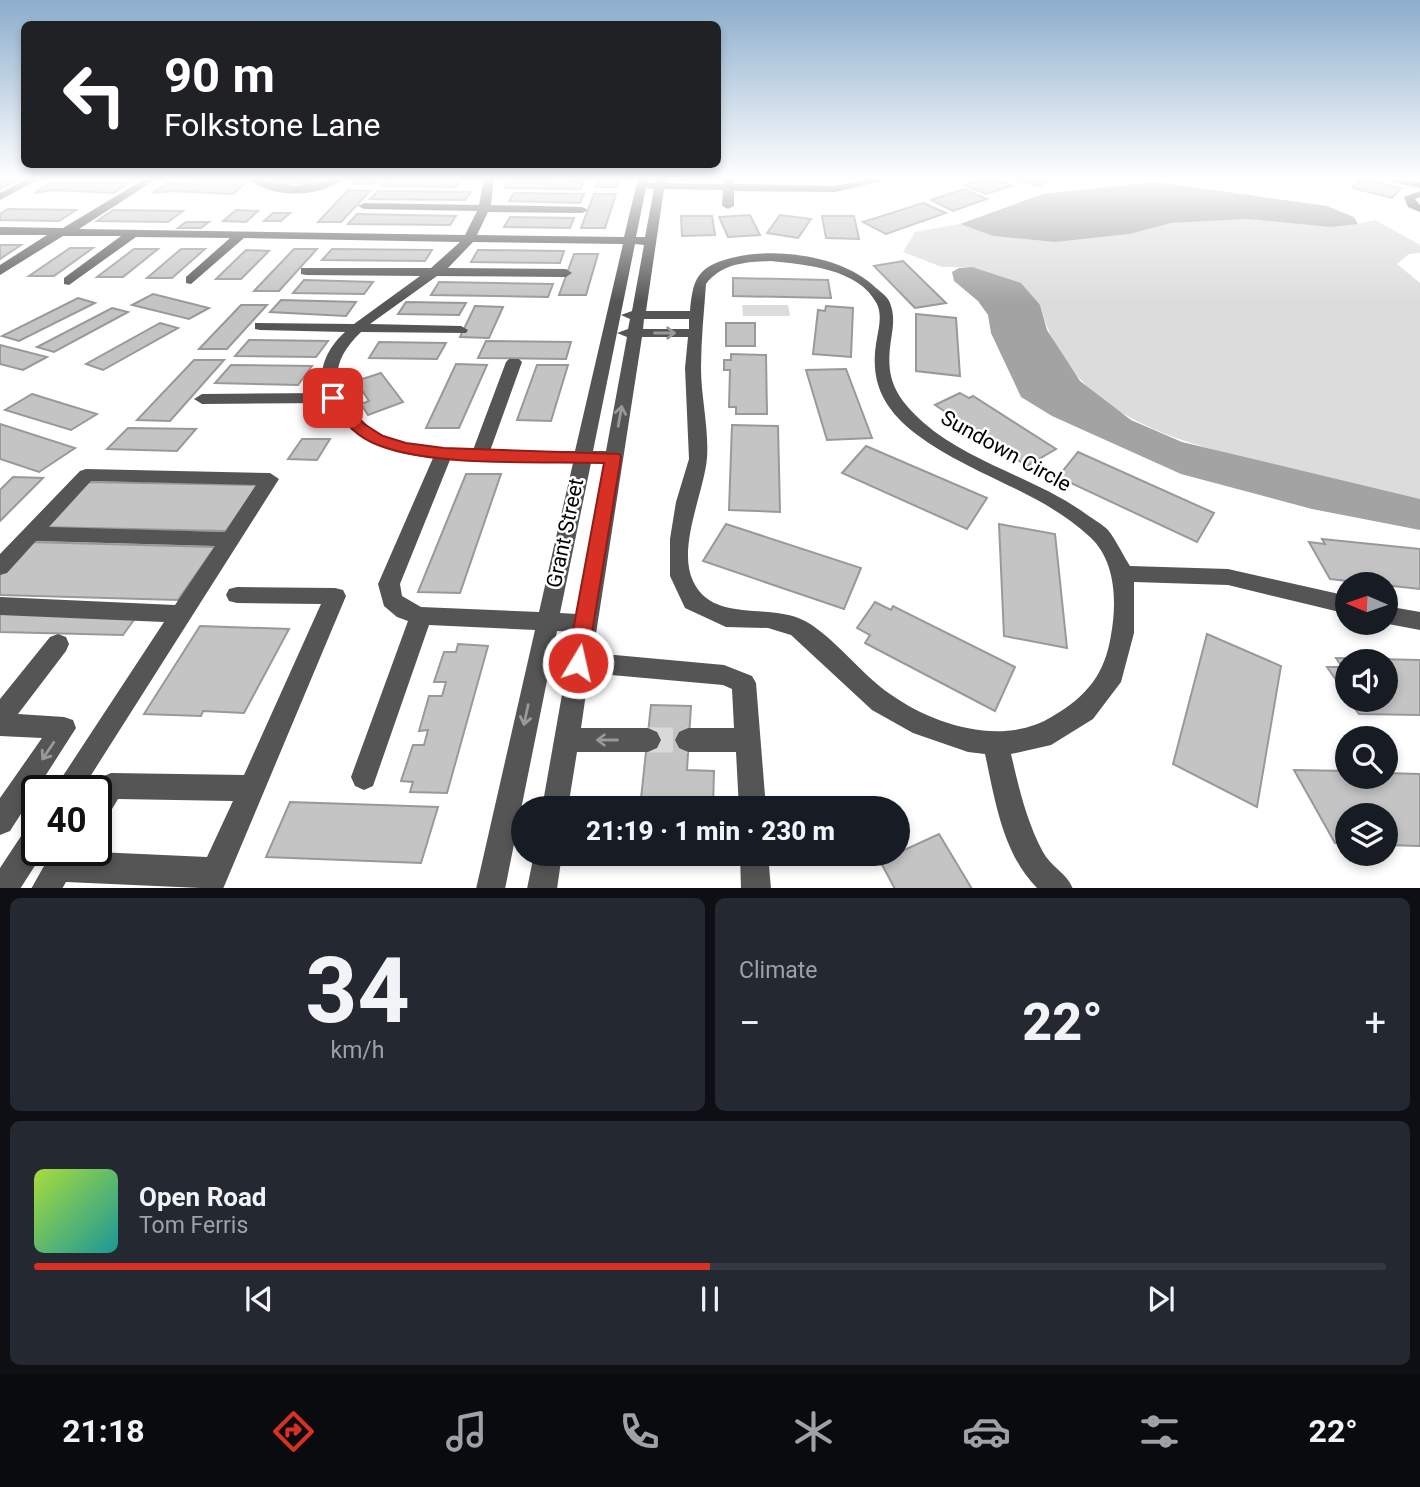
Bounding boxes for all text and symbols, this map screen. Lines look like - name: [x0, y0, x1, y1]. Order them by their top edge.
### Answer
- text: 90 m: [164, 47, 275, 104]
- icon: left: [49, 49, 140, 140]
- text: Folkstone Lane: [164, 106, 380, 144]
- one-way arrow: [654, 326, 677, 340]
- pin: [303, 368, 363, 428]
- icon: arrive: [314, 379, 352, 417]
- one-way arrow: [614, 405, 628, 428]
- street label: Sundown Circle: [937, 405, 1075, 497]
- street label: Grant Street: [542, 476, 588, 590]
- north arrow: [1335, 572, 1398, 635]
- map controls: [1335, 572, 1398, 866]
- position arrow: [541, 626, 615, 700]
- button: sound: [1335, 649, 1398, 712]
- one-way arrow: [519, 703, 533, 726]
- button: search: [1335, 726, 1398, 789]
- one-way arrow: [595, 733, 618, 747]
- one-way arrow: [41, 741, 55, 760]
- speed limit sign: 40: [21, 775, 112, 866]
- button: layers: [1335, 803, 1398, 866]
- text: 21:19 · 1 min · 230 m: [586, 816, 835, 846]
- text: 34: [305, 938, 410, 1044]
- text: Climate: [739, 957, 818, 984]
- text: 22°: [1022, 992, 1103, 1053]
- text: −: [739, 1001, 761, 1045]
- text: +: [1364, 1001, 1386, 1045]
- text: km/h: [331, 1037, 385, 1064]
- text: Open Road: [139, 1182, 267, 1212]
- text: Tom Ferris: [139, 1212, 248, 1239]
- icon: previous: [240, 1280, 278, 1318]
- icon: pause: [691, 1280, 729, 1318]
- icon: next: [1142, 1280, 1180, 1318]
- icon: directions: [269, 1407, 318, 1456]
- icon: music: [442, 1407, 491, 1456]
- icon: phone: [615, 1407, 664, 1456]
- icon: climate: [789, 1407, 838, 1456]
- icon: car: [962, 1407, 1011, 1456]
- icon: filters: [1135, 1407, 1184, 1456]
- text: 21:18: [62, 1412, 145, 1450]
- text: 22°: [1309, 1412, 1358, 1450]

